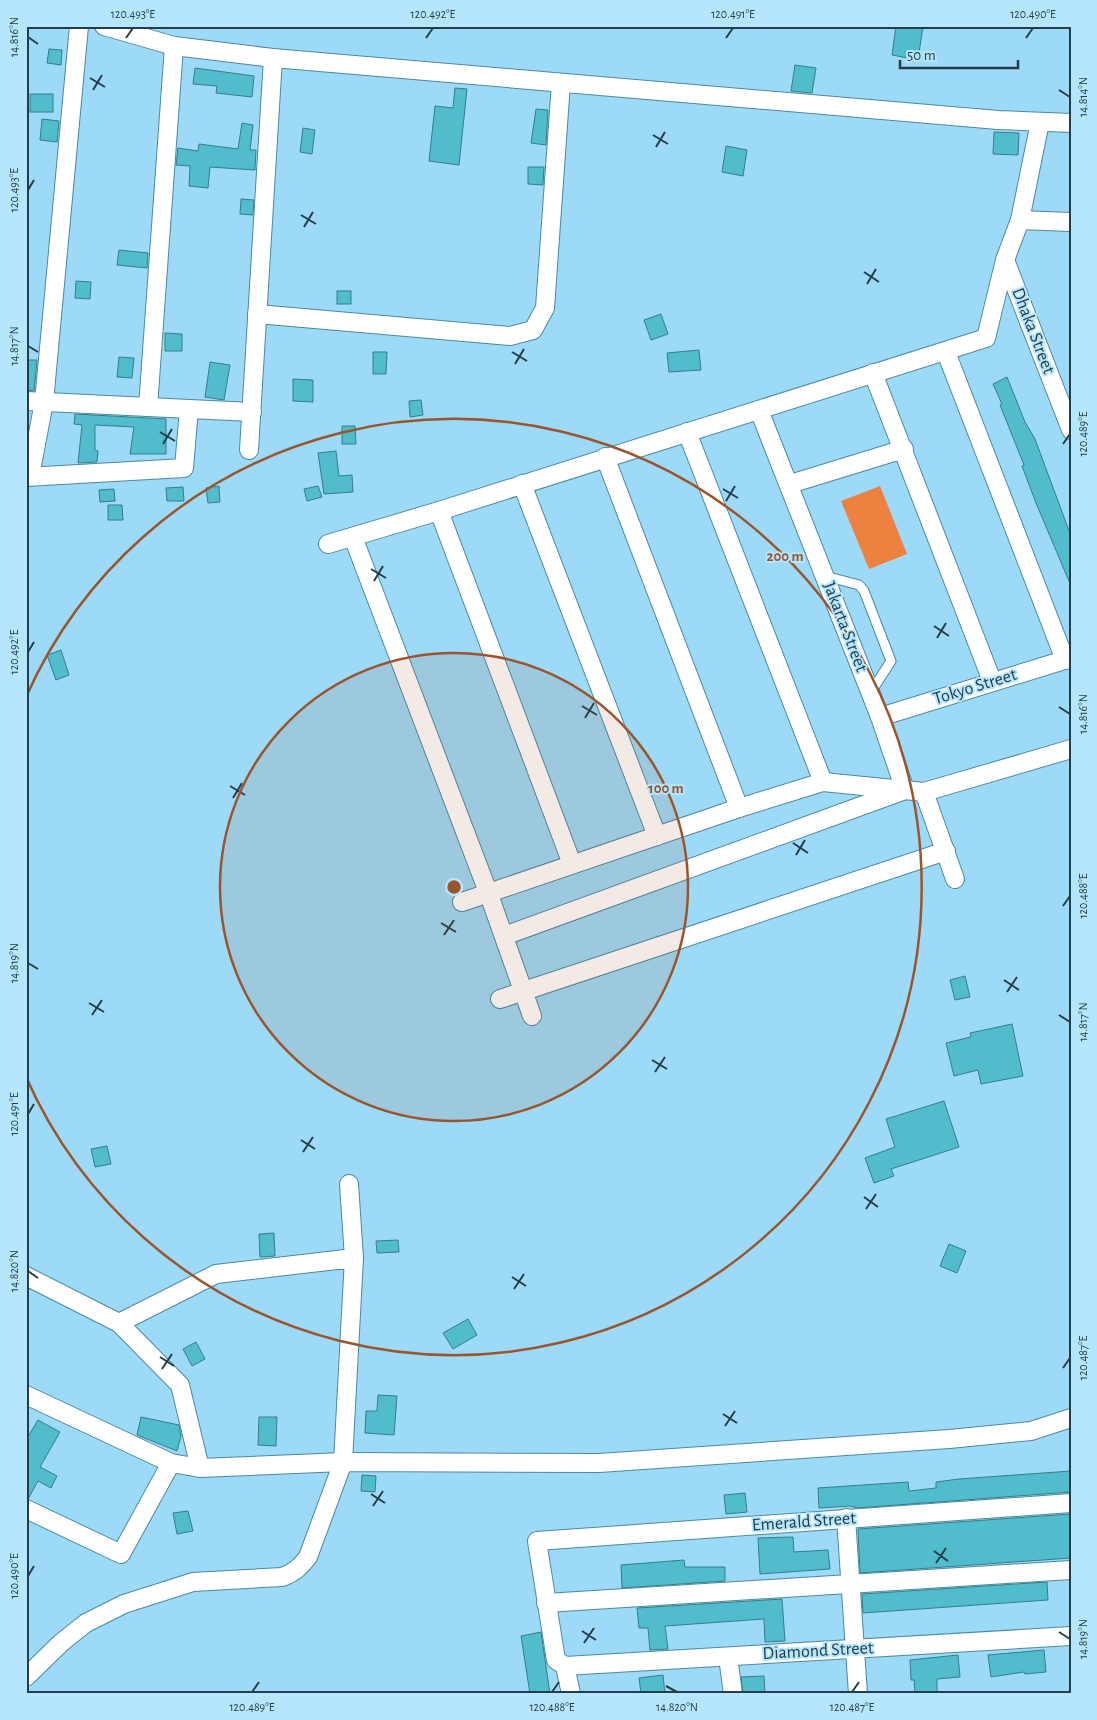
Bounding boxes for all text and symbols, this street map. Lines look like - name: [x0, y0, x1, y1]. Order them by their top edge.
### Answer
- text: 120.493°E: [111, 8, 155, 20]
- text: 120.492°E: [411, 8, 456, 20]
- text: 120.491°E: [711, 8, 755, 20]
- text: 120.490°E: [1010, 8, 1056, 20]
- text: 14.816°N: [8, 17, 20, 57]
- scale bar: [900, 38, 1017, 70]
- text: 50 m: [907, 48, 936, 63]
- text: 14.814°N: [1077, 77, 1089, 117]
- text: 120.493°E: [8, 168, 20, 212]
- street label: Dhaka Street: [1008, 285, 1058, 377]
- text: 14.817°N: [8, 326, 20, 366]
- text: 120.489°E: [1077, 411, 1089, 457]
- text: 200 m: [766, 549, 804, 564]
- street label: Jakarta Street: [820, 580, 870, 675]
- text: 120.492°E: [8, 629, 20, 674]
- street label: Tokyo Street: [931, 666, 1019, 708]
- text: 14.816°N: [1077, 694, 1089, 734]
- text: 100 m: [648, 781, 684, 796]
- text: 120.488°E: [1077, 873, 1089, 919]
- centre of rings: [445, 878, 463, 896]
- text: 14.819°N: [8, 943, 20, 983]
- text: 14.817°N: [1077, 1002, 1089, 1042]
- text: 120.491°E: [8, 1092, 20, 1136]
- text: 14.820°N: [8, 1250, 20, 1292]
- text: 120.487°E: [1077, 1336, 1089, 1380]
- street label: Emerald Street: [751, 1509, 857, 1535]
- text: 120.490°E: [8, 1553, 20, 1599]
- text: 14.819°N: [1077, 1619, 1089, 1659]
- street label: Diamond Street: [762, 1639, 874, 1663]
- text: 120.489°E: [229, 1701, 275, 1713]
- text: 120.488°E: [529, 1701, 575, 1713]
- text: 14.820°N: [656, 1701, 698, 1713]
- text: 120.487°E: [830, 1701, 874, 1713]

